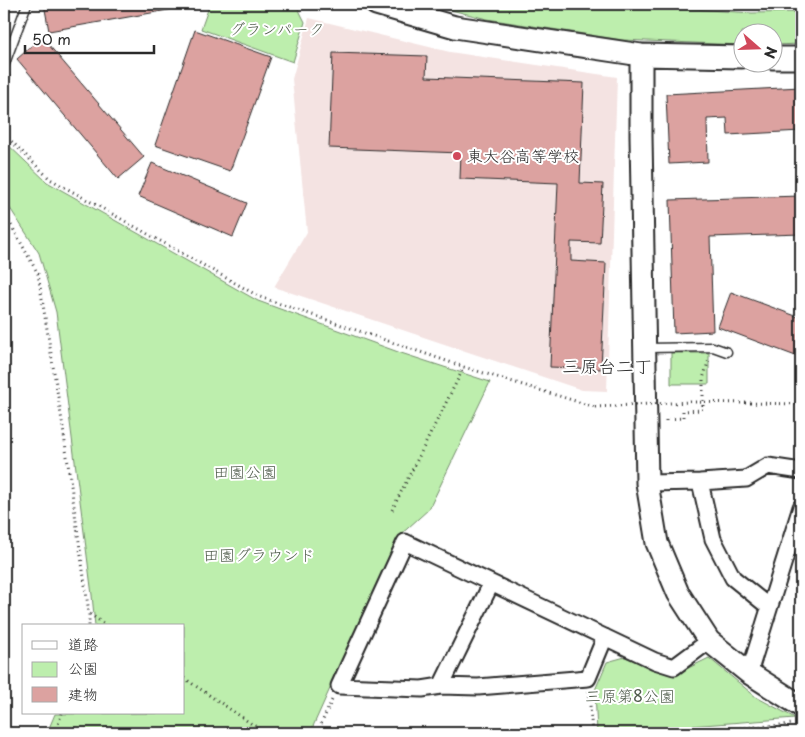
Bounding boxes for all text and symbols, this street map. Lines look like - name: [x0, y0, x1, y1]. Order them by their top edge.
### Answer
- park label: グランパーク: [229, 16, 325, 40]
- scale bar: [25, 22, 154, 54]
- north arrow: [732, 22, 782, 72]
- text: 50 m: [32, 27, 71, 50]
- text: N: [759, 44, 782, 61]
- place label: 東大谷高等学校: [467, 143, 579, 167]
- marker: 東大谷高等学校: [451, 150, 463, 162]
- district label: 三原台二丁: [562, 352, 652, 379]
- park label: 田園公園: [213, 459, 277, 483]
- park label: 田園グラウンド: [203, 542, 315, 566]
- legend: [22, 624, 185, 714]
- text: 道路: [68, 632, 98, 655]
- text: 公園: [68, 656, 98, 679]
- text: 建物: [68, 682, 98, 705]
- park label: 三原第8公園: [585, 683, 675, 707]

